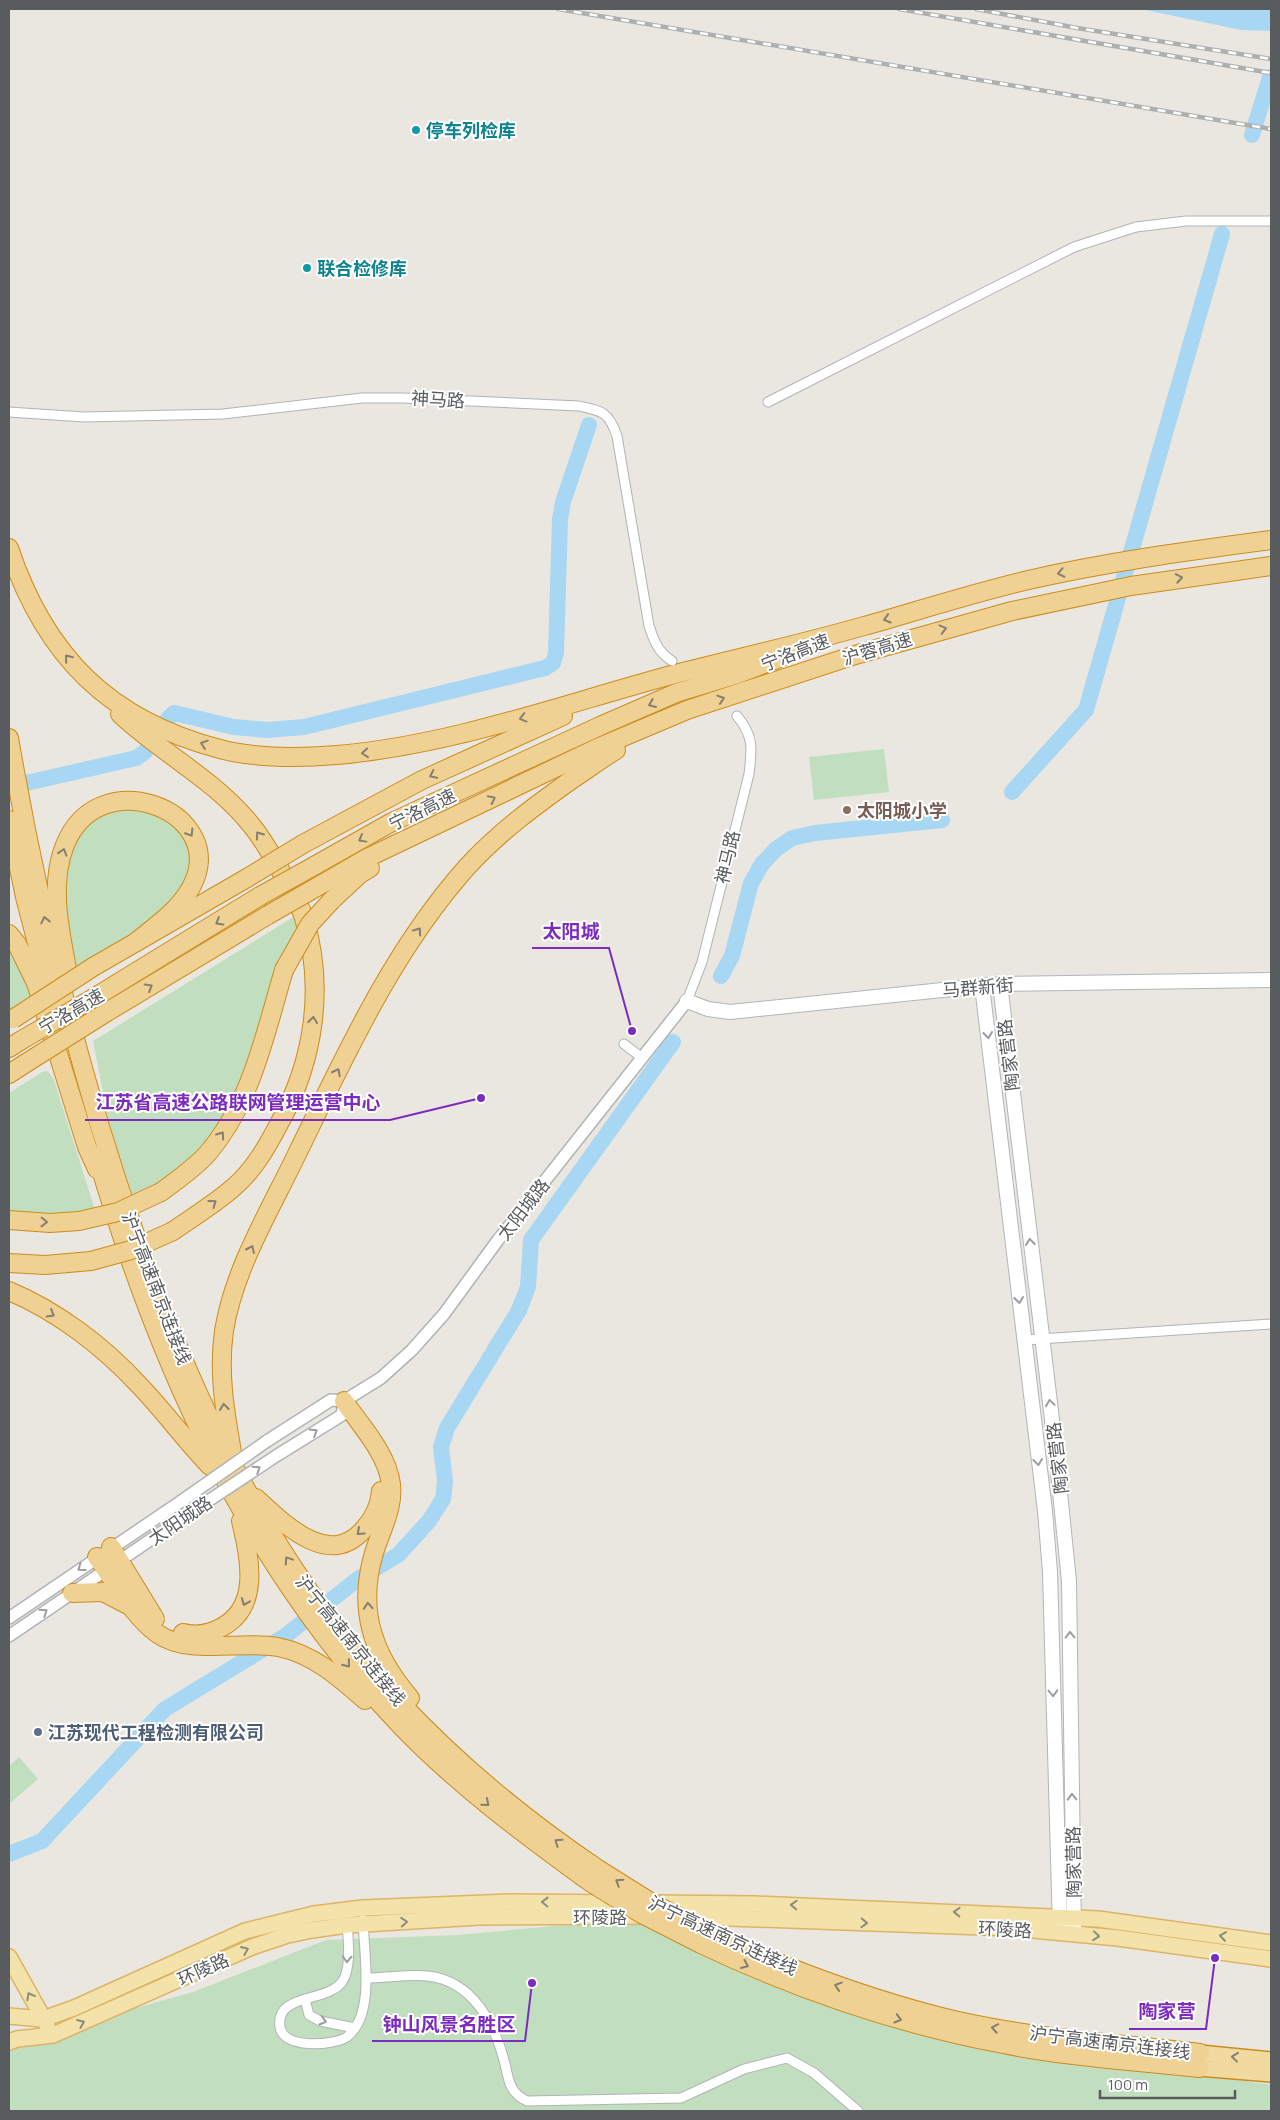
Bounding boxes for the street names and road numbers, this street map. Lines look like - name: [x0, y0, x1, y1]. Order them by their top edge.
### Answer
- street label: 神马路: [410, 386, 466, 412]
- street label: 沪蓉高速: [839, 626, 915, 670]
- street label: 宁洛高速: [757, 628, 833, 676]
- street label: 宁洛高速: [384, 782, 460, 836]
- street label: 神马路: [709, 828, 745, 886]
- street label: 马群新街: [941, 972, 1015, 1002]
- street label: 宁洛高速: [34, 983, 108, 1039]
- street label: 陶家营路: [992, 1018, 1024, 1092]
- street label: 太阳城路: [491, 1173, 555, 1245]
- street label: 沪宁高速南京连接线: [117, 1208, 197, 1368]
- street label: 陶家营路: [1041, 1421, 1073, 1495]
- street label: 太阳城路: [143, 1490, 217, 1550]
- street label: 沪宁高速南京连接线: [291, 1569, 411, 1711]
- street label: 陶家营路: [1060, 1826, 1086, 1898]
- street label: 沪宁高速南京连接线: [645, 1890, 801, 1980]
- street label: 环陵路: [573, 1905, 627, 1929]
- street label: 环陵路: [977, 1916, 1033, 1942]
- street label: 环陵路: [173, 1947, 233, 1991]
- street label: 沪宁高速南京连接线: [1028, 2020, 1192, 2064]

